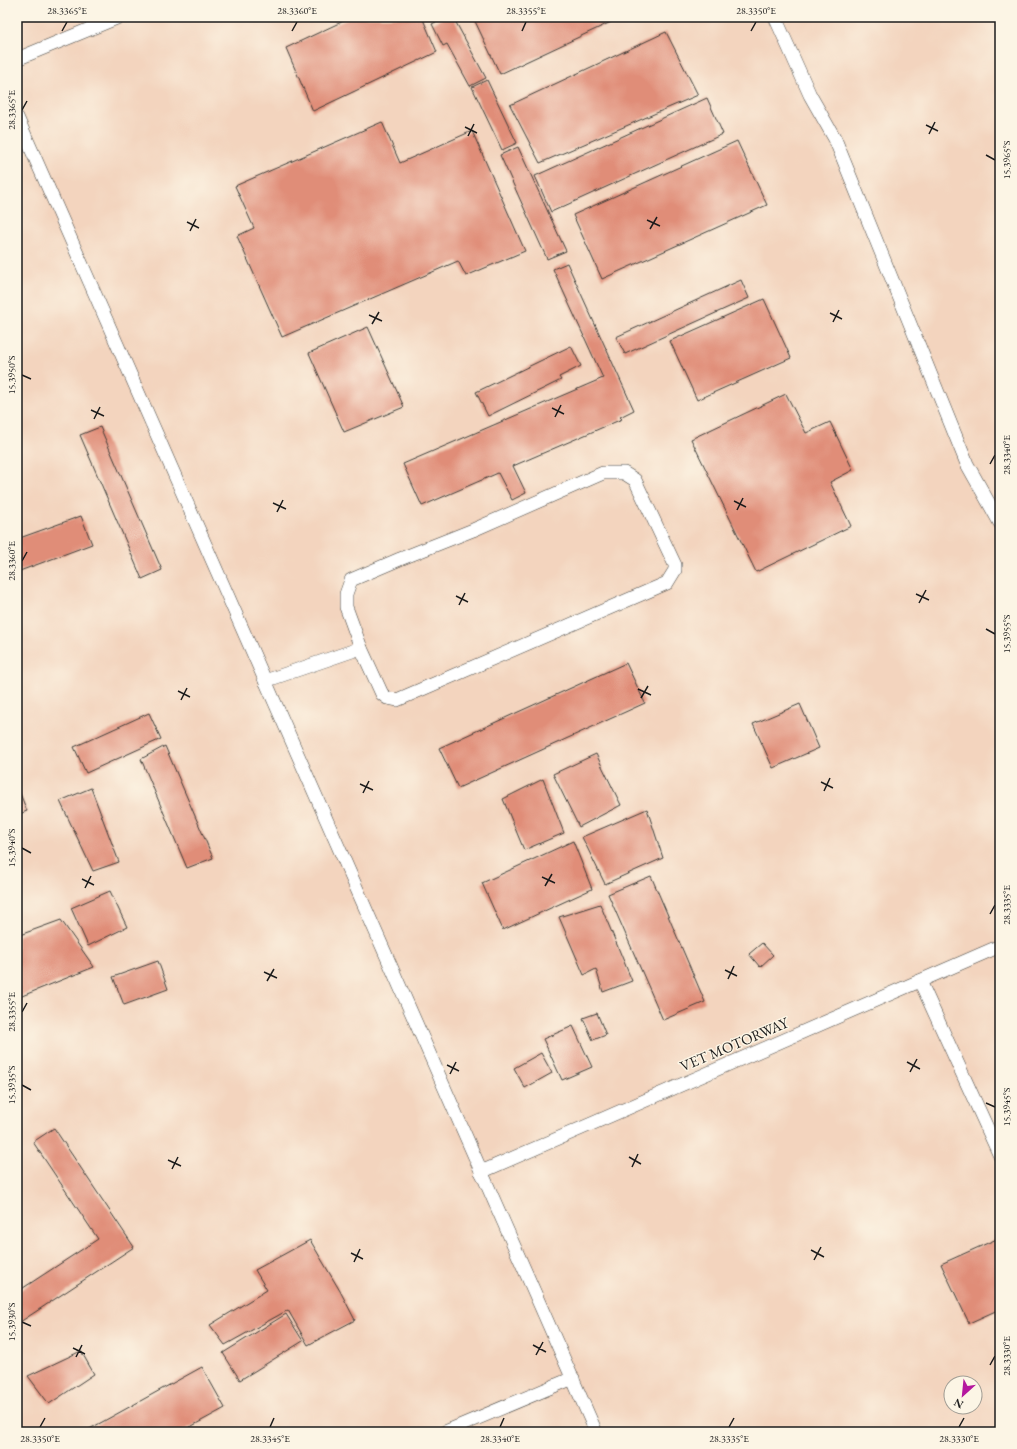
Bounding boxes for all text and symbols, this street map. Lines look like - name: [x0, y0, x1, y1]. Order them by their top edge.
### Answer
- text: 28.3365°E: [47, 4, 87, 17]
- text: 28.3360°E: [277, 4, 317, 17]
- text: 28.3355°E: [506, 4, 546, 17]
- text: 28.3350°E: [736, 4, 776, 17]
- text: 28.3365°E: [5, 90, 18, 130]
- text: 15.3965°S: [1000, 140, 1013, 179]
- text: 15.3950°S: [5, 355, 18, 394]
- text: 28.3340°E: [1000, 435, 1013, 475]
- text: 28.3360°E: [5, 541, 18, 581]
- text: 15.3955°S: [1000, 614, 1013, 653]
- text: 15.3940°S: [5, 828, 18, 867]
- text: 28.3335°E: [1000, 885, 1013, 925]
- text: 28.3355°E: [5, 992, 18, 1032]
- street label: VET MOTORWAY: [677, 1012, 792, 1075]
- text: 15.3935°S: [5, 1065, 18, 1104]
- text: 15.3945°S: [1000, 1087, 1013, 1126]
- text: 15.3930°S: [5, 1302, 18, 1341]
- text: 28.3330°E: [1000, 1336, 1013, 1376]
- north arrow: [943, 1375, 983, 1415]
- text: N: [951, 1396, 966, 1412]
- text: 28.3350°E: [20, 1432, 60, 1445]
- text: 28.3345°E: [250, 1432, 290, 1445]
- text: 28.3340°E: [480, 1432, 520, 1445]
- text: 28.3335°E: [709, 1432, 749, 1445]
- text: 28.3330°E: [939, 1432, 979, 1445]

